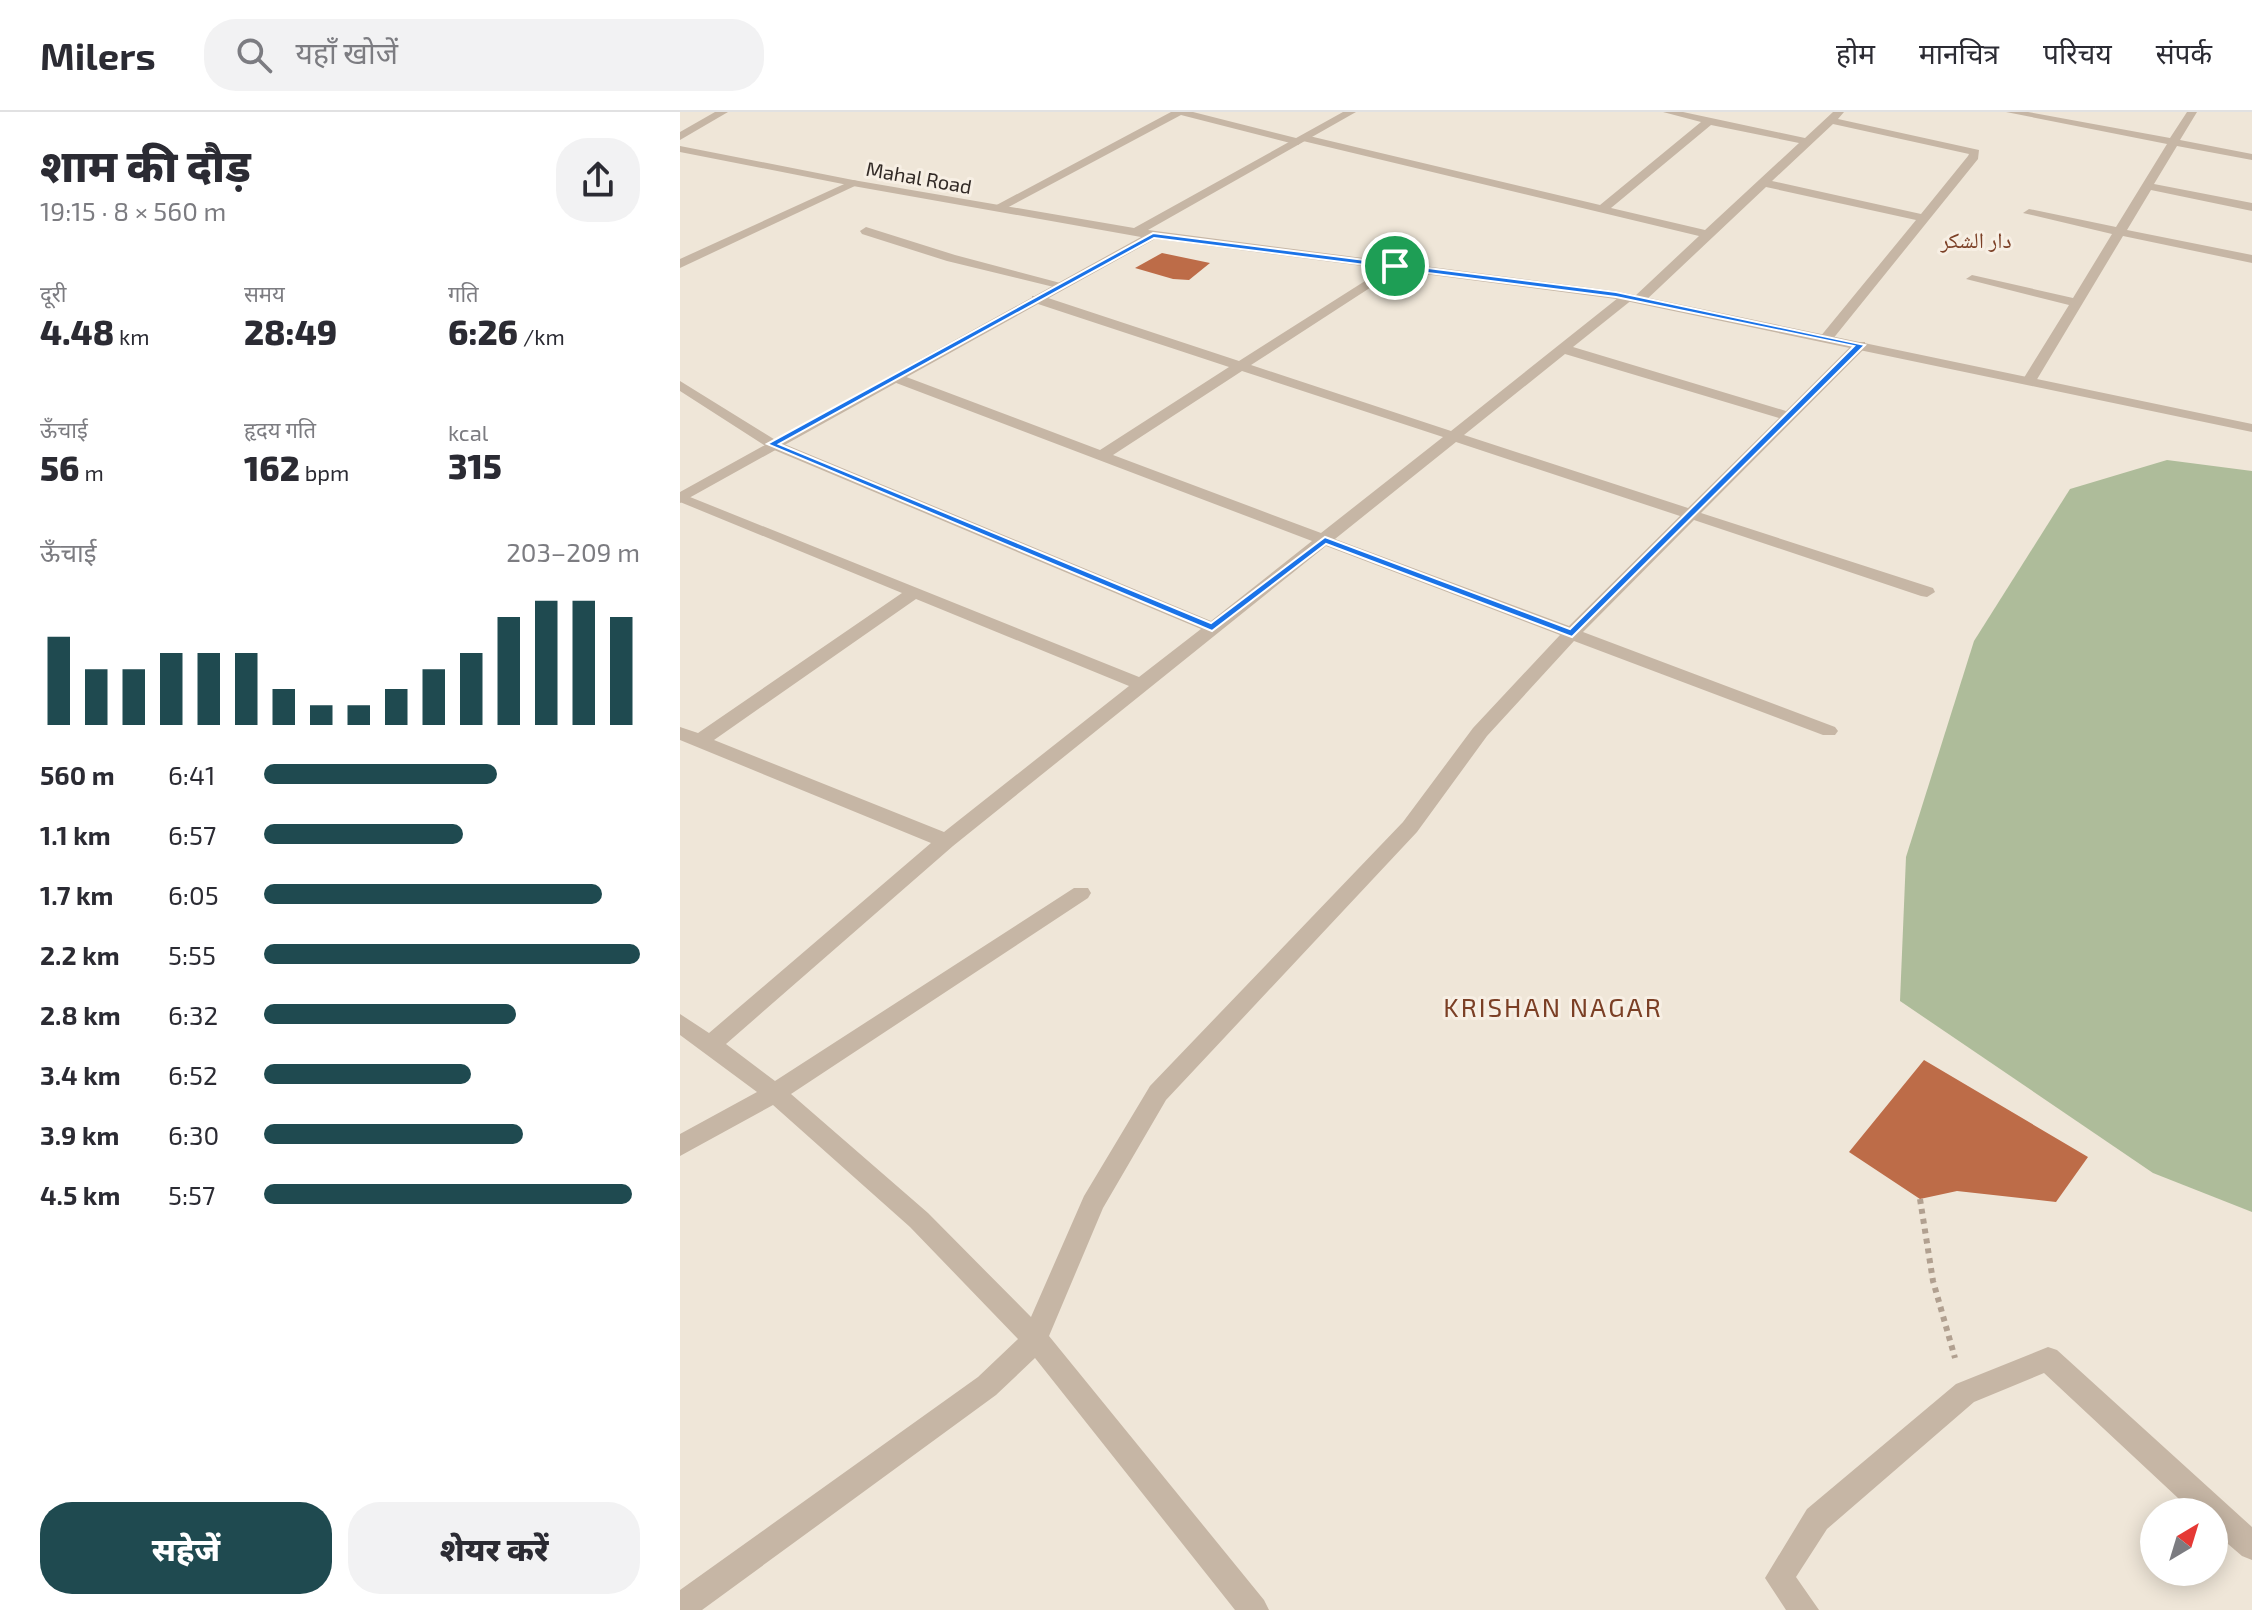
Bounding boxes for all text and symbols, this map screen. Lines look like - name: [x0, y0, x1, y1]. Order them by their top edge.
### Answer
- search box: [204, 19, 764, 91]
- text: Milers: [40, 32, 156, 78]
- icon: search: [232, 33, 276, 77]
- text: यहाँ खोजें: [296, 34, 398, 70]
- text: होम: [1836, 36, 1875, 70]
- text: मानचित्र: [1919, 36, 1999, 70]
- text: परिचय: [2043, 36, 2112, 70]
- text: संपर्क: [2156, 36, 2212, 70]
- text: शाम की दौड़: [40, 138, 251, 191]
- button: share: [556, 138, 640, 222]
- street label: Mahal Road: [864, 156, 974, 198]
- text: 19:15 · 8 × 560 m: [40, 195, 226, 226]
- district label: دار الشکر: [1939, 226, 2012, 253]
- pin: [1361, 232, 1429, 300]
- icon: arrive: [1373, 244, 1417, 288]
- text: दूरी: [40, 280, 66, 306]
- text: समय: [244, 280, 285, 306]
- text: गति: [448, 280, 479, 306]
- text: 4.48: [40, 311, 114, 352]
- text: 28:49: [244, 311, 337, 352]
- text: 6:26: [448, 311, 518, 352]
- text: km: [114, 323, 150, 349]
- text: /km: [518, 323, 565, 349]
- text: ऊँचाई: [40, 416, 88, 442]
- text: हृदय गति: [244, 416, 316, 442]
- text: kcal: [448, 419, 488, 445]
- text: 315: [448, 445, 502, 486]
- text: 56: [40, 447, 79, 488]
- text: 162: [244, 447, 300, 488]
- text: m: [79, 459, 104, 485]
- text: bpm: [300, 459, 349, 485]
- text: ऊँचाई: [40, 536, 96, 567]
- text: 203–209 m: [506, 536, 640, 567]
- text: 560 m: [40, 759, 115, 790]
- text: 6:41: [168, 759, 215, 790]
- text: 1.1 km: [40, 819, 111, 850]
- text: 6:57: [168, 819, 216, 850]
- text: 1.7 km: [40, 879, 114, 910]
- text: 6:05: [168, 879, 219, 910]
- text: 2.2 km: [40, 939, 120, 970]
- text: 5:55: [168, 939, 216, 970]
- district label: KRISHAN NAGAR: [1443, 991, 1663, 1022]
- text: 2.8 km: [40, 999, 121, 1030]
- text: 6:32: [168, 999, 218, 1030]
- text: 3.4 km: [40, 1059, 121, 1090]
- text: 6:52: [168, 1059, 218, 1090]
- text: 3.9 km: [40, 1119, 119, 1150]
- text: 6:30: [168, 1119, 219, 1150]
- text: 4.5 km: [40, 1179, 120, 1210]
- text: 5:57: [168, 1179, 215, 1210]
- north arrow: [2140, 1498, 2228, 1586]
- map controls: [2140, 1498, 2228, 1586]
- button: सहेजें: [40, 1502, 332, 1594]
- button: शेयर करें: [348, 1502, 640, 1594]

